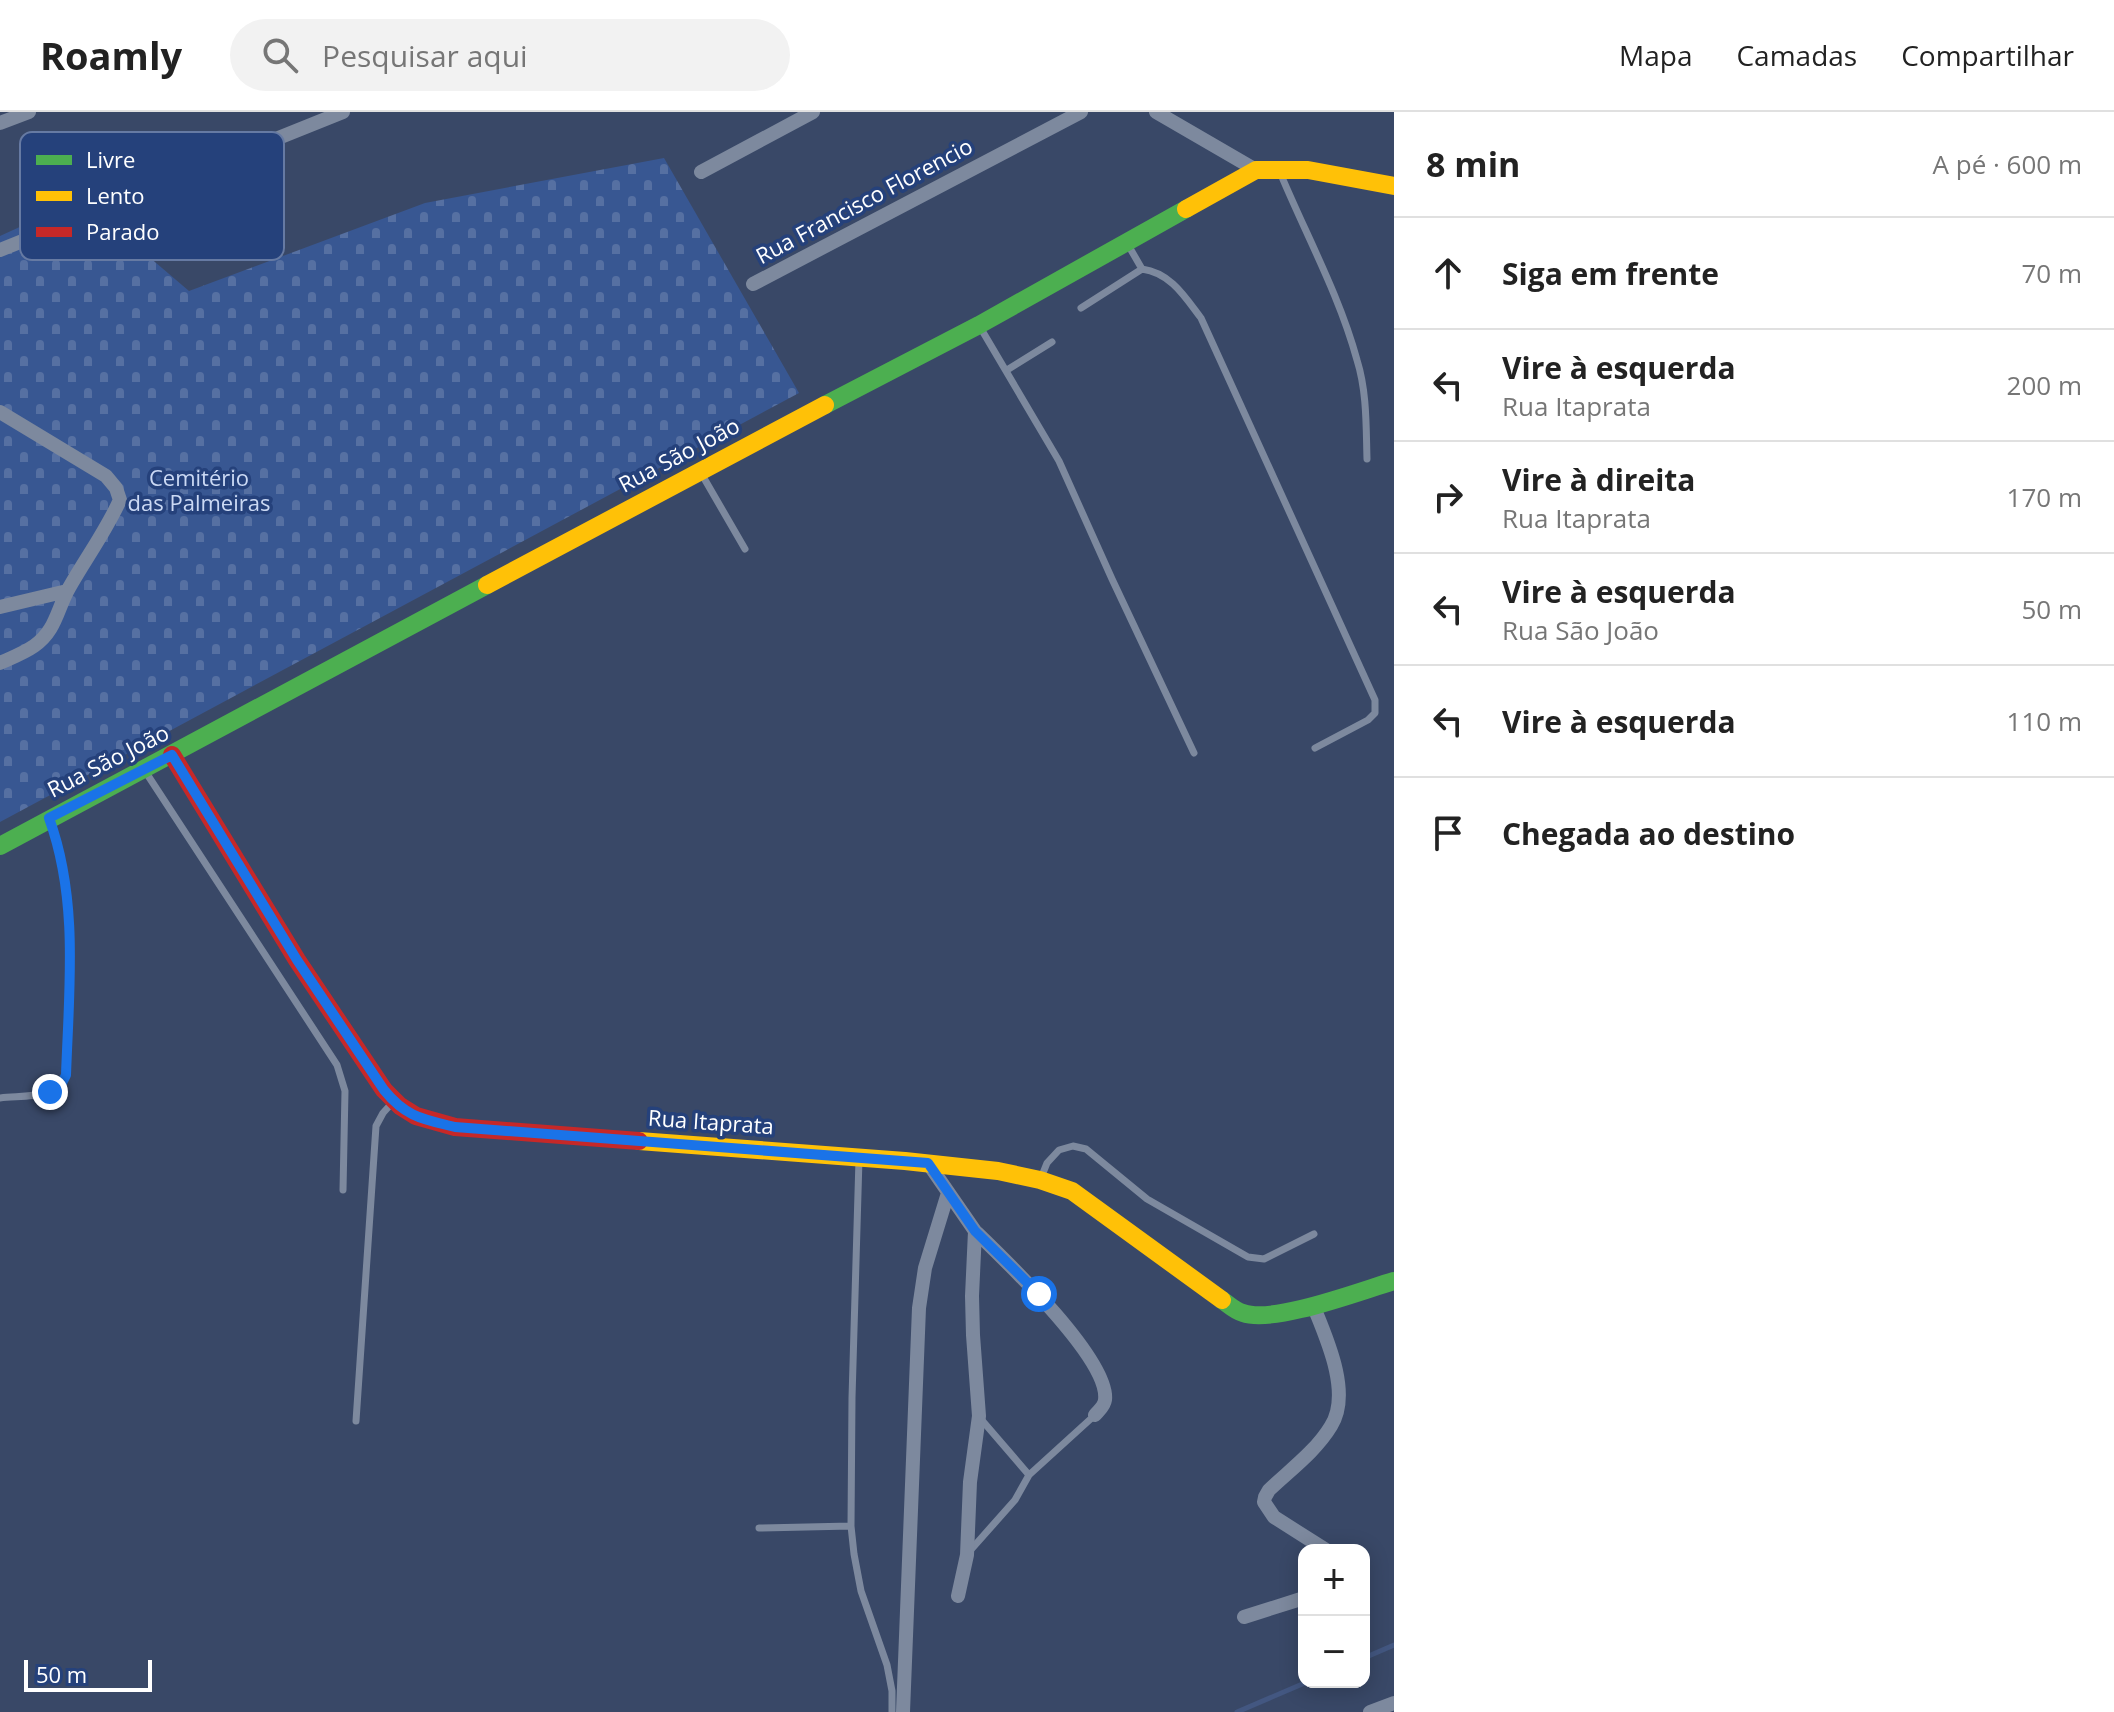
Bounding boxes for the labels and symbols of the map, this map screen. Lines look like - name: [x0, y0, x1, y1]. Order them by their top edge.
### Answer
- street label: Rua Francisco Florencio: [750, 130, 977, 270]
- legend: [20, 132, 284, 260]
- text: Livre: [86, 144, 135, 174]
- text: Lento: [86, 180, 144, 210]
- text: Parado: [86, 216, 159, 246]
- street label: Rua São João: [613, 410, 744, 499]
- park label: Cemitério das Palmeiras: [128, 462, 270, 517]
- street label: Rua São João: [42, 717, 174, 804]
- route end: [32, 1074, 68, 1110]
- street label: Rua Itaprata: [647, 1102, 775, 1140]
- route start: [1021, 1276, 1057, 1312]
- scale bar: [24, 1656, 152, 1692]

